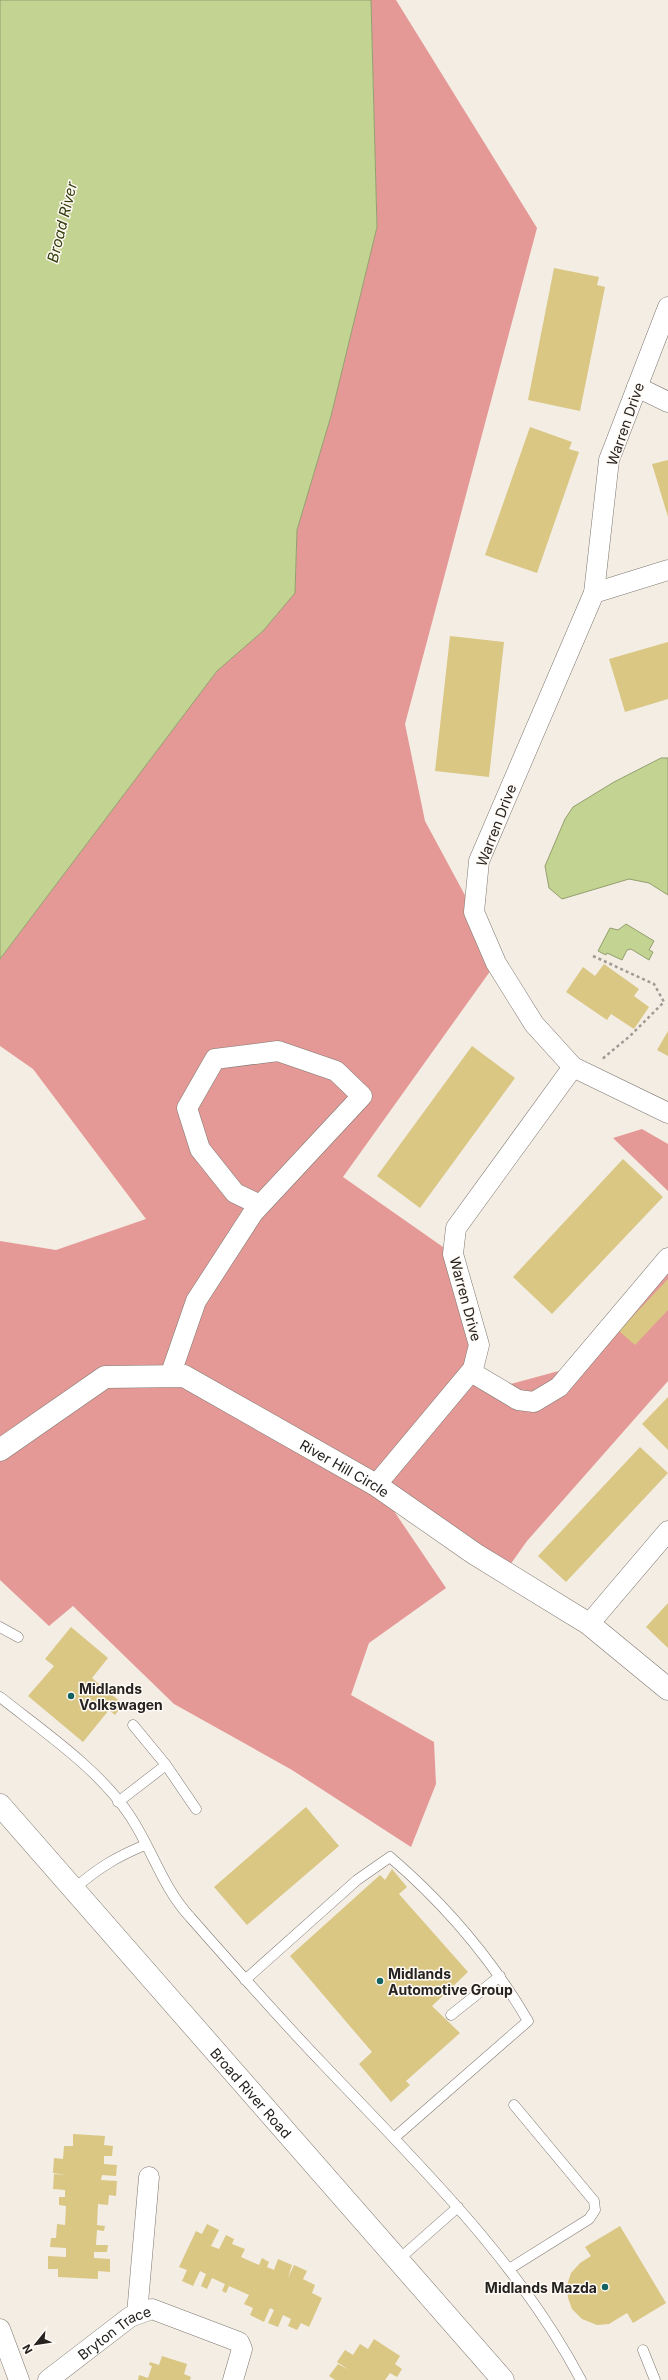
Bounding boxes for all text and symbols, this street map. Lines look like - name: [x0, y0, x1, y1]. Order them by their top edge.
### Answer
- water label: Broad River: [43, 179, 81, 264]
- street label: Warren Drive: [603, 380, 647, 468]
- street label: Warren Drive: [473, 782, 519, 868]
- street label: Warren Drive: [447, 1255, 485, 1343]
- street label: River Hill Circle: [297, 1435, 393, 1500]
- place label: Midlands Volkswagen: [79, 1680, 163, 1713]
- marker: Midlands Volkswagen: [66, 1691, 76, 1701]
- place label: Midlands Automotive Group: [388, 1965, 513, 1998]
- marker: Midlands Automotive Group: [375, 1976, 385, 1986]
- street label: Broad River Road: [207, 2044, 296, 2141]
- place label: Midlands Mazda: [485, 2279, 597, 2296]
- marker: Midlands Mazda: [600, 2282, 610, 2292]
- street label: Bryton Trace: [74, 2302, 153, 2363]
- north arrow: [16, 2324, 56, 2364]
- text: N: [19, 2342, 35, 2356]

